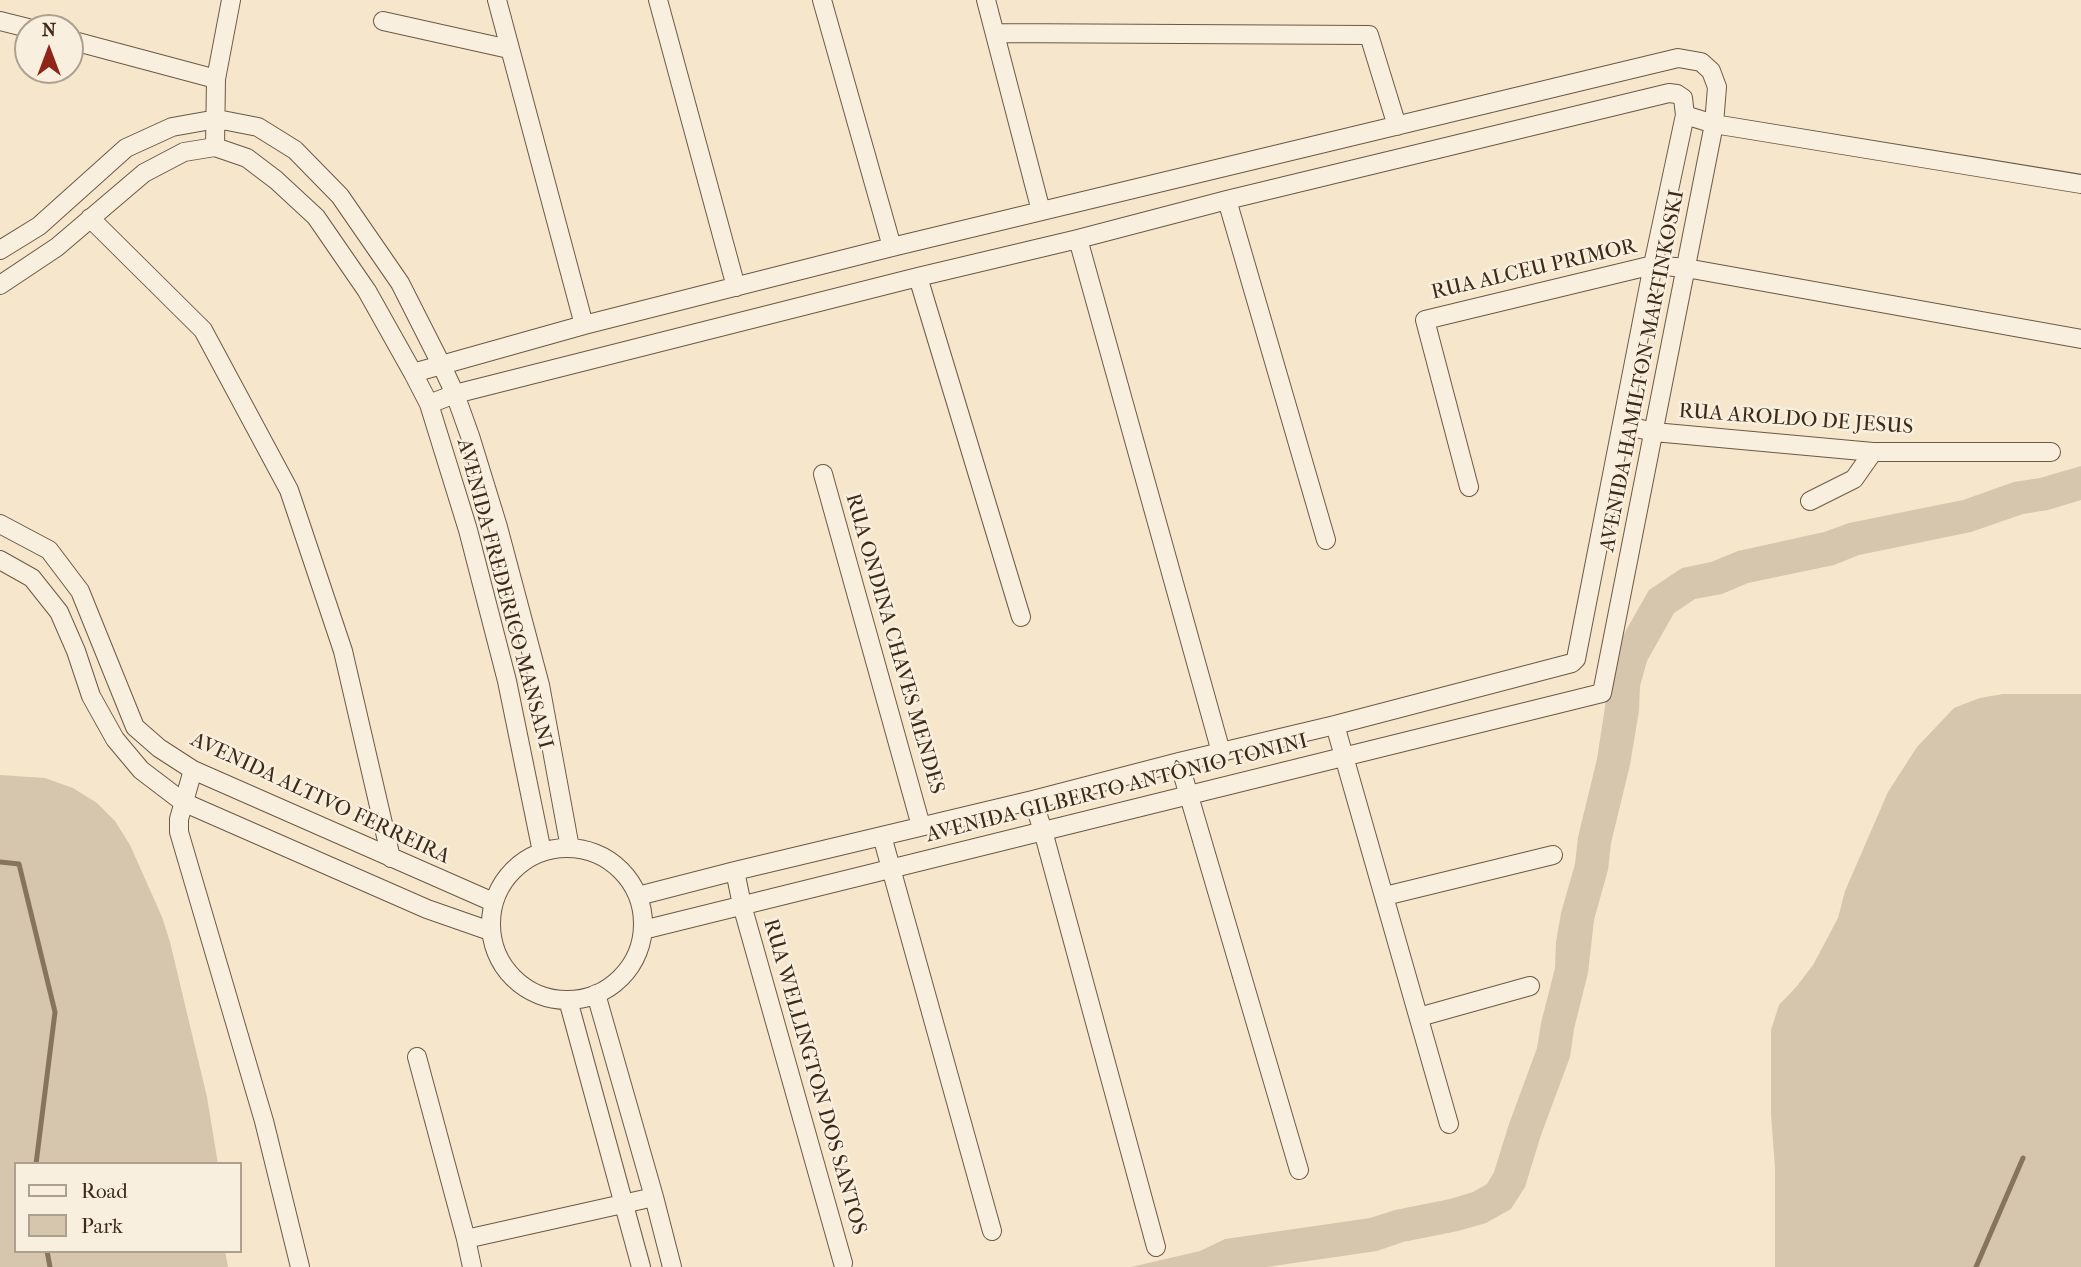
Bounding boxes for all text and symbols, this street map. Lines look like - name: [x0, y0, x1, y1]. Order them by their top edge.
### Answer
- north arrow: [14, 14, 84, 84]
- text: N: [42, 19, 56, 41]
- street label: AVENIDA HAMILTON MARTINKOSKI: [1596, 188, 1690, 554]
- street label: RUA ALCEU PRIMOR: [1429, 234, 1639, 306]
- street label: RUA AROLDO DE JESUS: [1678, 399, 1914, 441]
- street label: AVENIDA FREDERICO MANSANI: [450, 436, 558, 752]
- street label: RUA ONDINA CHAVES MENDES: [839, 491, 949, 797]
- street label: AVENIDA ALTIVO FERREIRA: [186, 728, 454, 870]
- street label: AVENIDA GILBERTO ANTÔNIO TONINI: [924, 729, 1310, 849]
- street label: RUA WELLINGTON DOS SANTOS: [757, 916, 871, 1238]
- legend: [14, 1162, 242, 1253]
- text: Road: [81, 1179, 128, 1203]
- text: Park: [81, 1214, 123, 1238]

